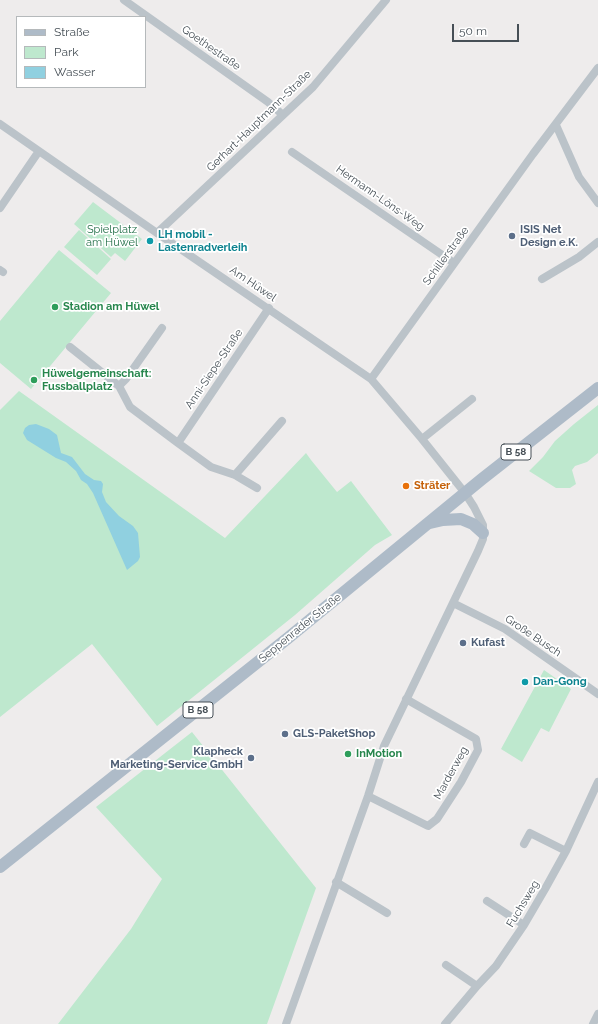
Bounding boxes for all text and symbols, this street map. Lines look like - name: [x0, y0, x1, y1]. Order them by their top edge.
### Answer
- legend: [16, 16, 146, 88]
- scale bar: [454, 16, 521, 42]
- street label: Goethestraße: [179, 23, 243, 73]
- text: 50 m: [459, 24, 487, 38]
- text: Straße: [54, 25, 90, 39]
- text: Park: [54, 45, 79, 59]
- text: Wasser: [54, 65, 95, 79]
- street label: Gerhart-Hauptmann-Straße: [204, 68, 314, 174]
- street label: Hermann-Löns-Weg: [333, 163, 427, 233]
- park label: Spielplatz am Hüwel: [86, 223, 138, 249]
- place label: ISIS Net Design e.K.: [520, 223, 578, 249]
- street label: Schillerstraße: [420, 224, 472, 288]
- place label: LH mobil - Lastenradverleih: [158, 228, 247, 254]
- marker: ISIS Net Design e.K.: [507, 231, 517, 241]
- marker: LH mobil - Lastenradverleih: [145, 236, 155, 246]
- street label: Am Hüwel: [227, 264, 279, 304]
- place label: Stadion am Hüwel: [63, 300, 159, 314]
- marker: Stadion am Hüwel: [50, 302, 60, 312]
- street label: Anni-Siepe-Straße: [182, 327, 246, 411]
- place label: Hüwelgemeinschaft: Fussballplatz: [42, 367, 151, 393]
- marker: Hüwelgemeinschaft: Fussballplatz: [29, 375, 39, 385]
- road number: B 58: [501, 444, 531, 460]
- place label: Sträter: [414, 479, 450, 493]
- marker: Sträter: [401, 481, 411, 491]
- street label: Seppenrader Straße: [256, 591, 344, 665]
- street label: Große Busch: [502, 612, 564, 660]
- place label: Kufast: [471, 636, 505, 650]
- marker: Kufast: [458, 638, 468, 648]
- place label: Dan-Gong: [533, 675, 587, 689]
- marker: Dan-Gong: [520, 677, 530, 687]
- road number: B 58: [183, 702, 213, 718]
- place label: GLS-PaketShop: [293, 727, 375, 741]
- marker: GLS-PaketShop: [280, 729, 290, 739]
- street label: Marderweg: [431, 744, 471, 802]
- place label: Klapheck Marketing-Service GmbH: [110, 745, 243, 771]
- place label: InMotion: [356, 747, 402, 761]
- marker: InMotion: [343, 749, 353, 759]
- marker: Klapheck Marketing-Service GmbH: [246, 753, 256, 763]
- street label: Fuchsweg: [504, 878, 542, 930]

